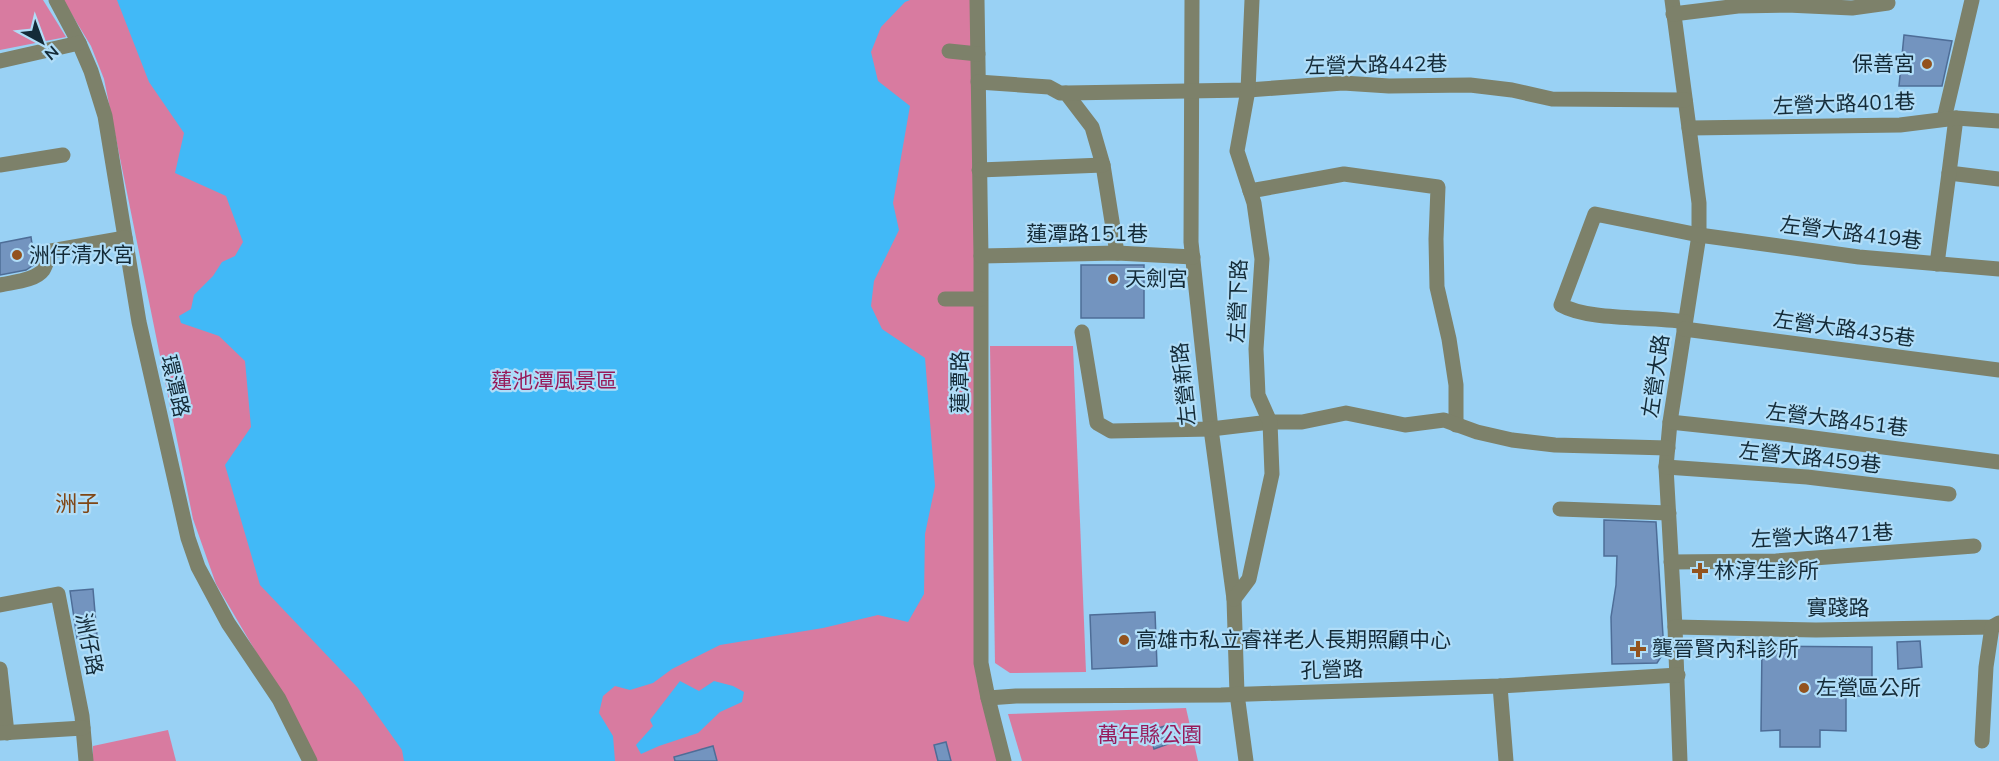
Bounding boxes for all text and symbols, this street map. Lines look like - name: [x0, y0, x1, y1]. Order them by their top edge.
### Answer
- north arrow: [12, 12, 72, 72]
- text: N: [41, 42, 63, 65]
- street label: 左營大路442巷: [1304, 50, 1448, 78]
- place label: 保善宮: [1852, 50, 1915, 76]
- marker: 保善宮: [1920, 57, 1934, 71]
- street label: 左營大路401巷: [1772, 88, 1916, 118]
- street label: 左營大路419巷: [1779, 210, 1924, 254]
- street label: 蓮潭路151巷: [1026, 220, 1148, 246]
- place label: 洲仔清水宮: [29, 241, 134, 267]
- marker: 洲仔清水宮: [10, 248, 24, 262]
- street label: 左營下路: [1223, 259, 1251, 343]
- place label: 天劍宮: [1125, 265, 1188, 291]
- marker: 天劍宮: [1106, 272, 1120, 286]
- street label: 左營大路435巷: [1772, 305, 1917, 351]
- street label: 左營大路: [1636, 332, 1674, 419]
- street label: 左營新路: [1166, 341, 1200, 427]
- street label: 蓮潭路: [946, 351, 972, 414]
- street label: 環潭路: [156, 352, 196, 419]
- park label: 蓮池潭風景區: [491, 367, 617, 393]
- street label: 左營大路451巷: [1765, 397, 1910, 441]
- street label: 左營大路459巷: [1738, 437, 1882, 477]
- district label: 洲子: [55, 489, 99, 517]
- street label: 左營大路471巷: [1750, 518, 1894, 552]
- place label: 林淳生診所: [1714, 557, 1819, 583]
- marker: 林淳生診所: [1691, 562, 1709, 580]
- street label: 實踐路: [1807, 594, 1870, 620]
- street label: 洲仔路: [71, 610, 109, 677]
- place label: 高雄市私立睿祥老人長期照顧中心: [1136, 626, 1451, 652]
- marker: 高雄市私立睿祥老人長期照顧中心: [1117, 633, 1131, 647]
- place label: 龔晉賢內科診所: [1652, 635, 1799, 661]
- marker: 龔晉賢內科診所: [1629, 640, 1647, 658]
- street label: 孔營路: [1300, 655, 1364, 683]
- place label: 左營區公所: [1816, 674, 1921, 700]
- marker: 左營區公所: [1797, 681, 1811, 695]
- park label: 萬年縣公園: [1098, 721, 1203, 747]

